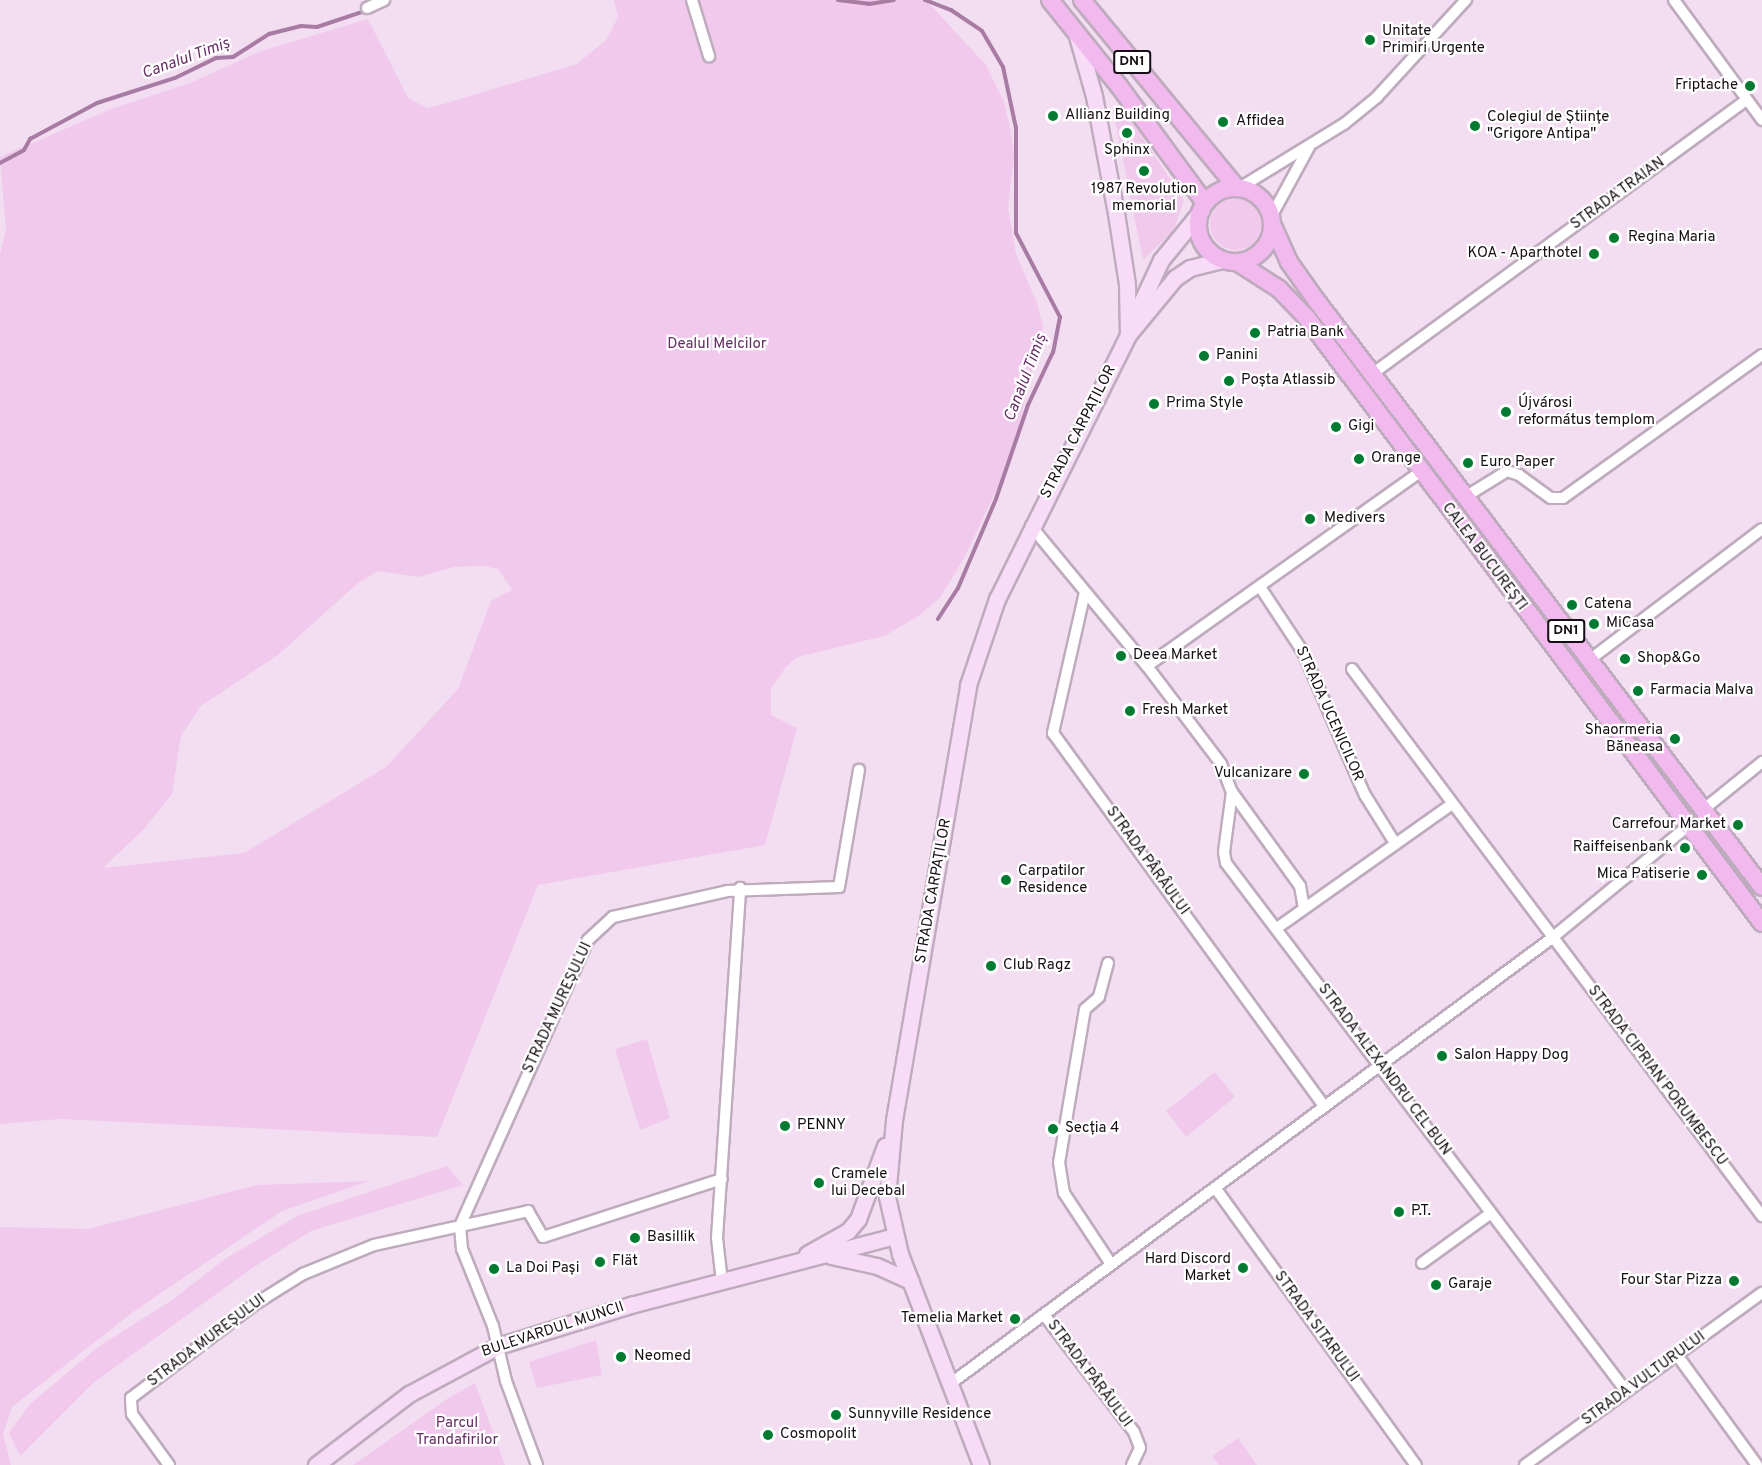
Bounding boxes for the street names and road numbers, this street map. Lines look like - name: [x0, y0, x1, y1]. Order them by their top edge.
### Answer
- road number: DN1: [1112, 51, 1152, 73]
- street label: STRADA TRAIAN: [1567, 154, 1669, 234]
- street label: STRADA CARPAȚILOR: [1037, 362, 1121, 502]
- street label: CALEA BUCUREȘTI: [1437, 499, 1531, 615]
- road number: DN1: [1546, 620, 1586, 642]
- street label: STRADA UCENICILOR: [1291, 643, 1367, 785]
- street label: STRADA PÂRÂULUI: [1101, 803, 1193, 919]
- street label: STRADA CARPAȚILOR: [912, 817, 956, 965]
- street label: STRADA MUREȘULUI: [520, 939, 596, 1077]
- street label: STRADA ALEXANDRU CEL BUN: [1313, 980, 1455, 1160]
- street label: STRADA CIPRIAN PORUMBESCU: [1583, 982, 1731, 1170]
- street label: STRADA SITARULUI: [1270, 1268, 1362, 1386]
- street label: STRADA MUREȘULUI: [144, 1291, 270, 1391]
- street label: BULEVARDUL MUNCII: [479, 1298, 627, 1362]
- street label: STRADA PÂRÂULUI: [1043, 1317, 1135, 1431]
- street label: STRADA VULTURULUI: [1578, 1328, 1710, 1430]

